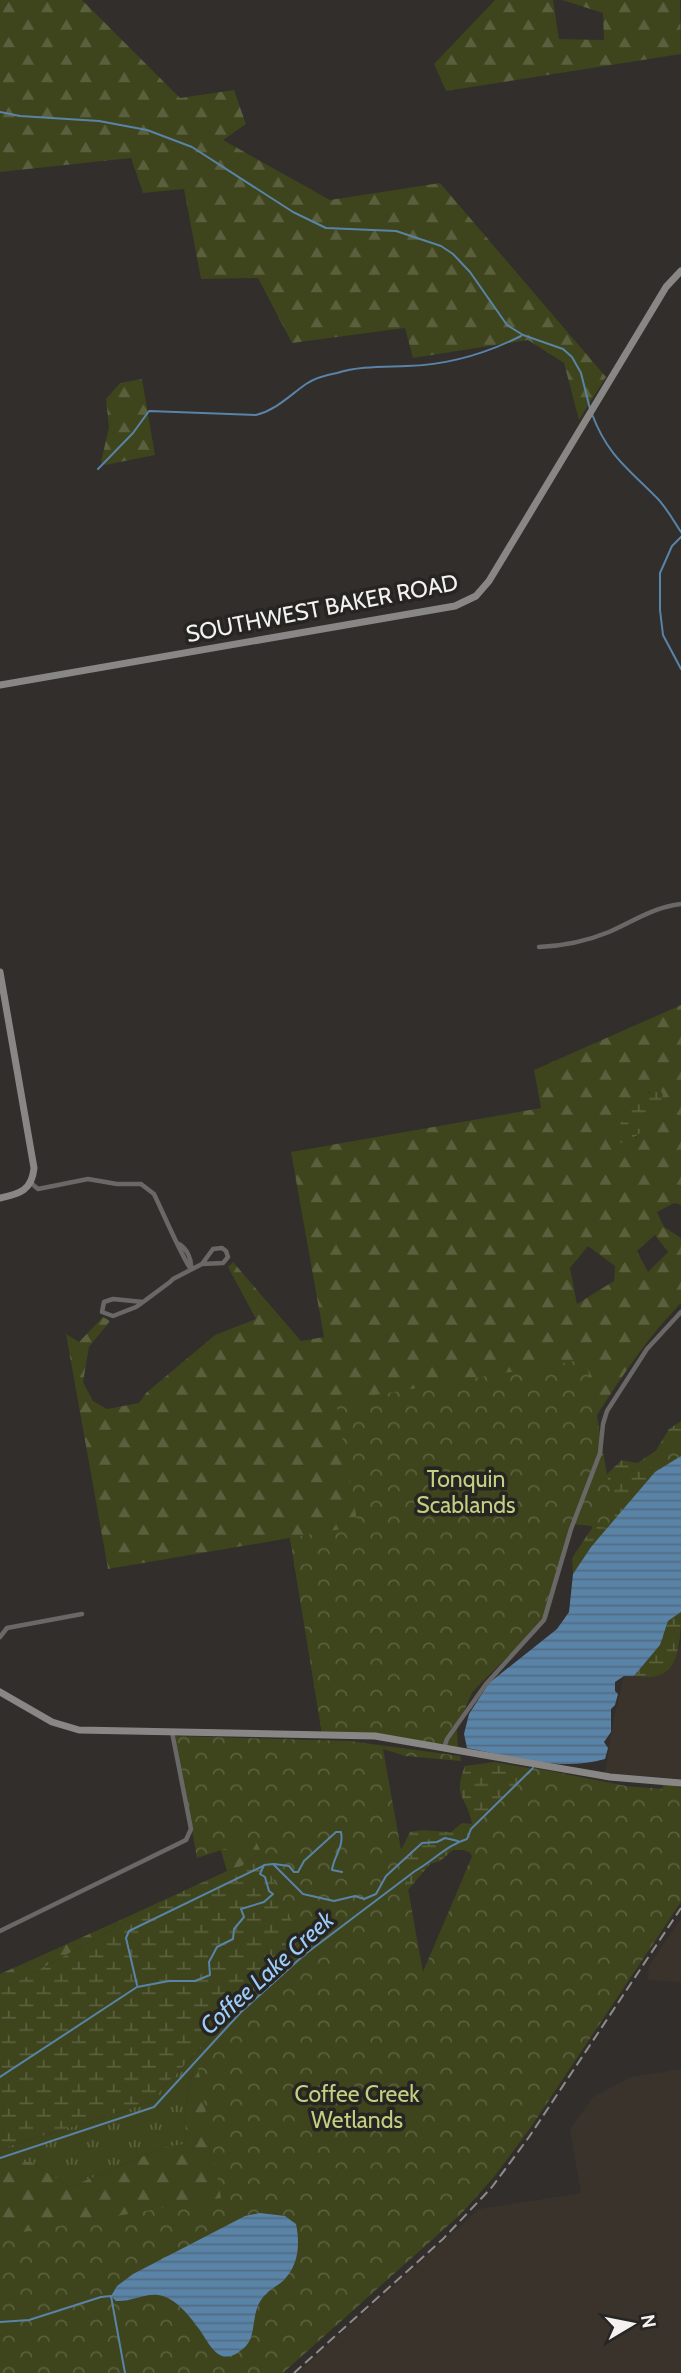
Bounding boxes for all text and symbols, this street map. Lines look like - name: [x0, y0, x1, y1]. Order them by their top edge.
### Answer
- street label: SOUTHWEST BAKER ROAD: [184, 568, 460, 648]
- park label: Tonquin Scablands: [416, 1465, 516, 1519]
- water label: Coffee Lake Creek: [194, 1905, 340, 2040]
- park label: Coffee Creek Wetlands: [295, 2080, 420, 2134]
- north arrow: [597, 2289, 667, 2359]
- text: N: [636, 2313, 661, 2330]

